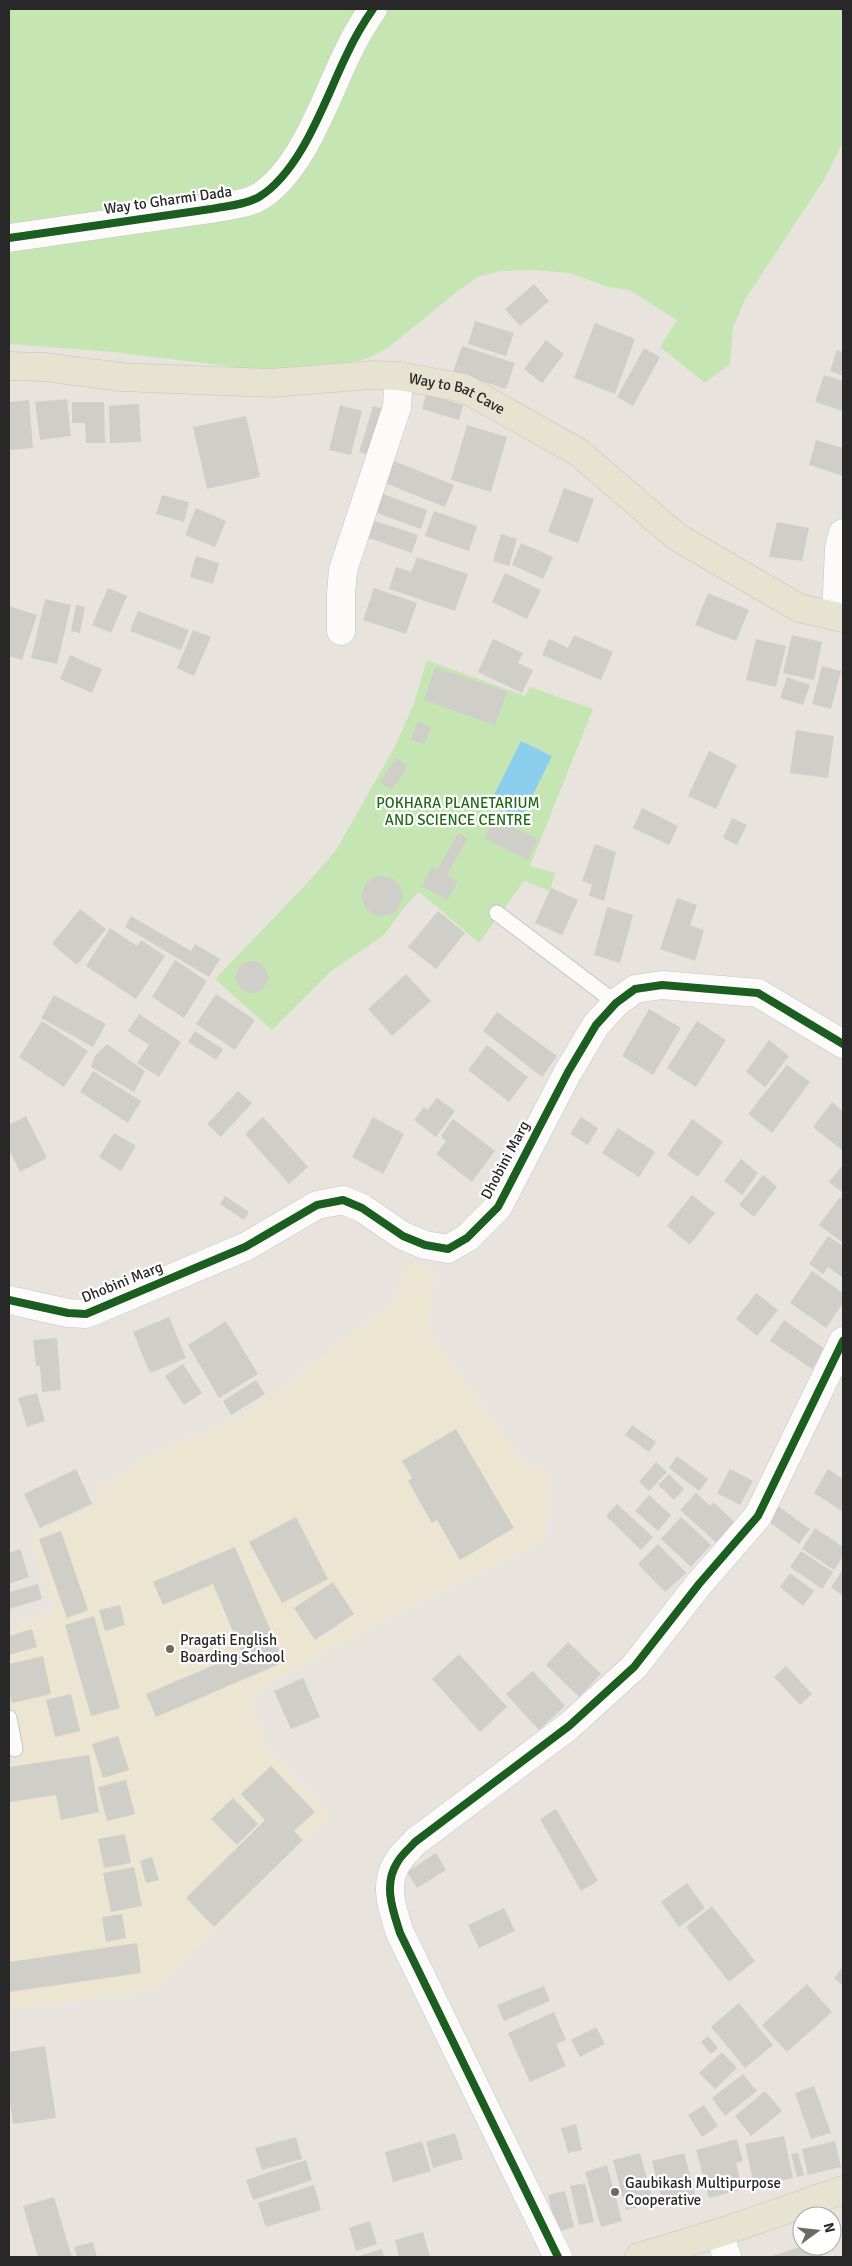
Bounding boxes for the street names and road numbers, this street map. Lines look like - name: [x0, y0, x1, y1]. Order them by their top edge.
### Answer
- street label: Way to Gharmi Dada: [103, 182, 233, 218]
- street label: Way to Bat Cave: [407, 369, 508, 418]
- street label: Dhobini Marg: [477, 1118, 533, 1202]
- street label: Dhobini Marg: [79, 1257, 165, 1306]

